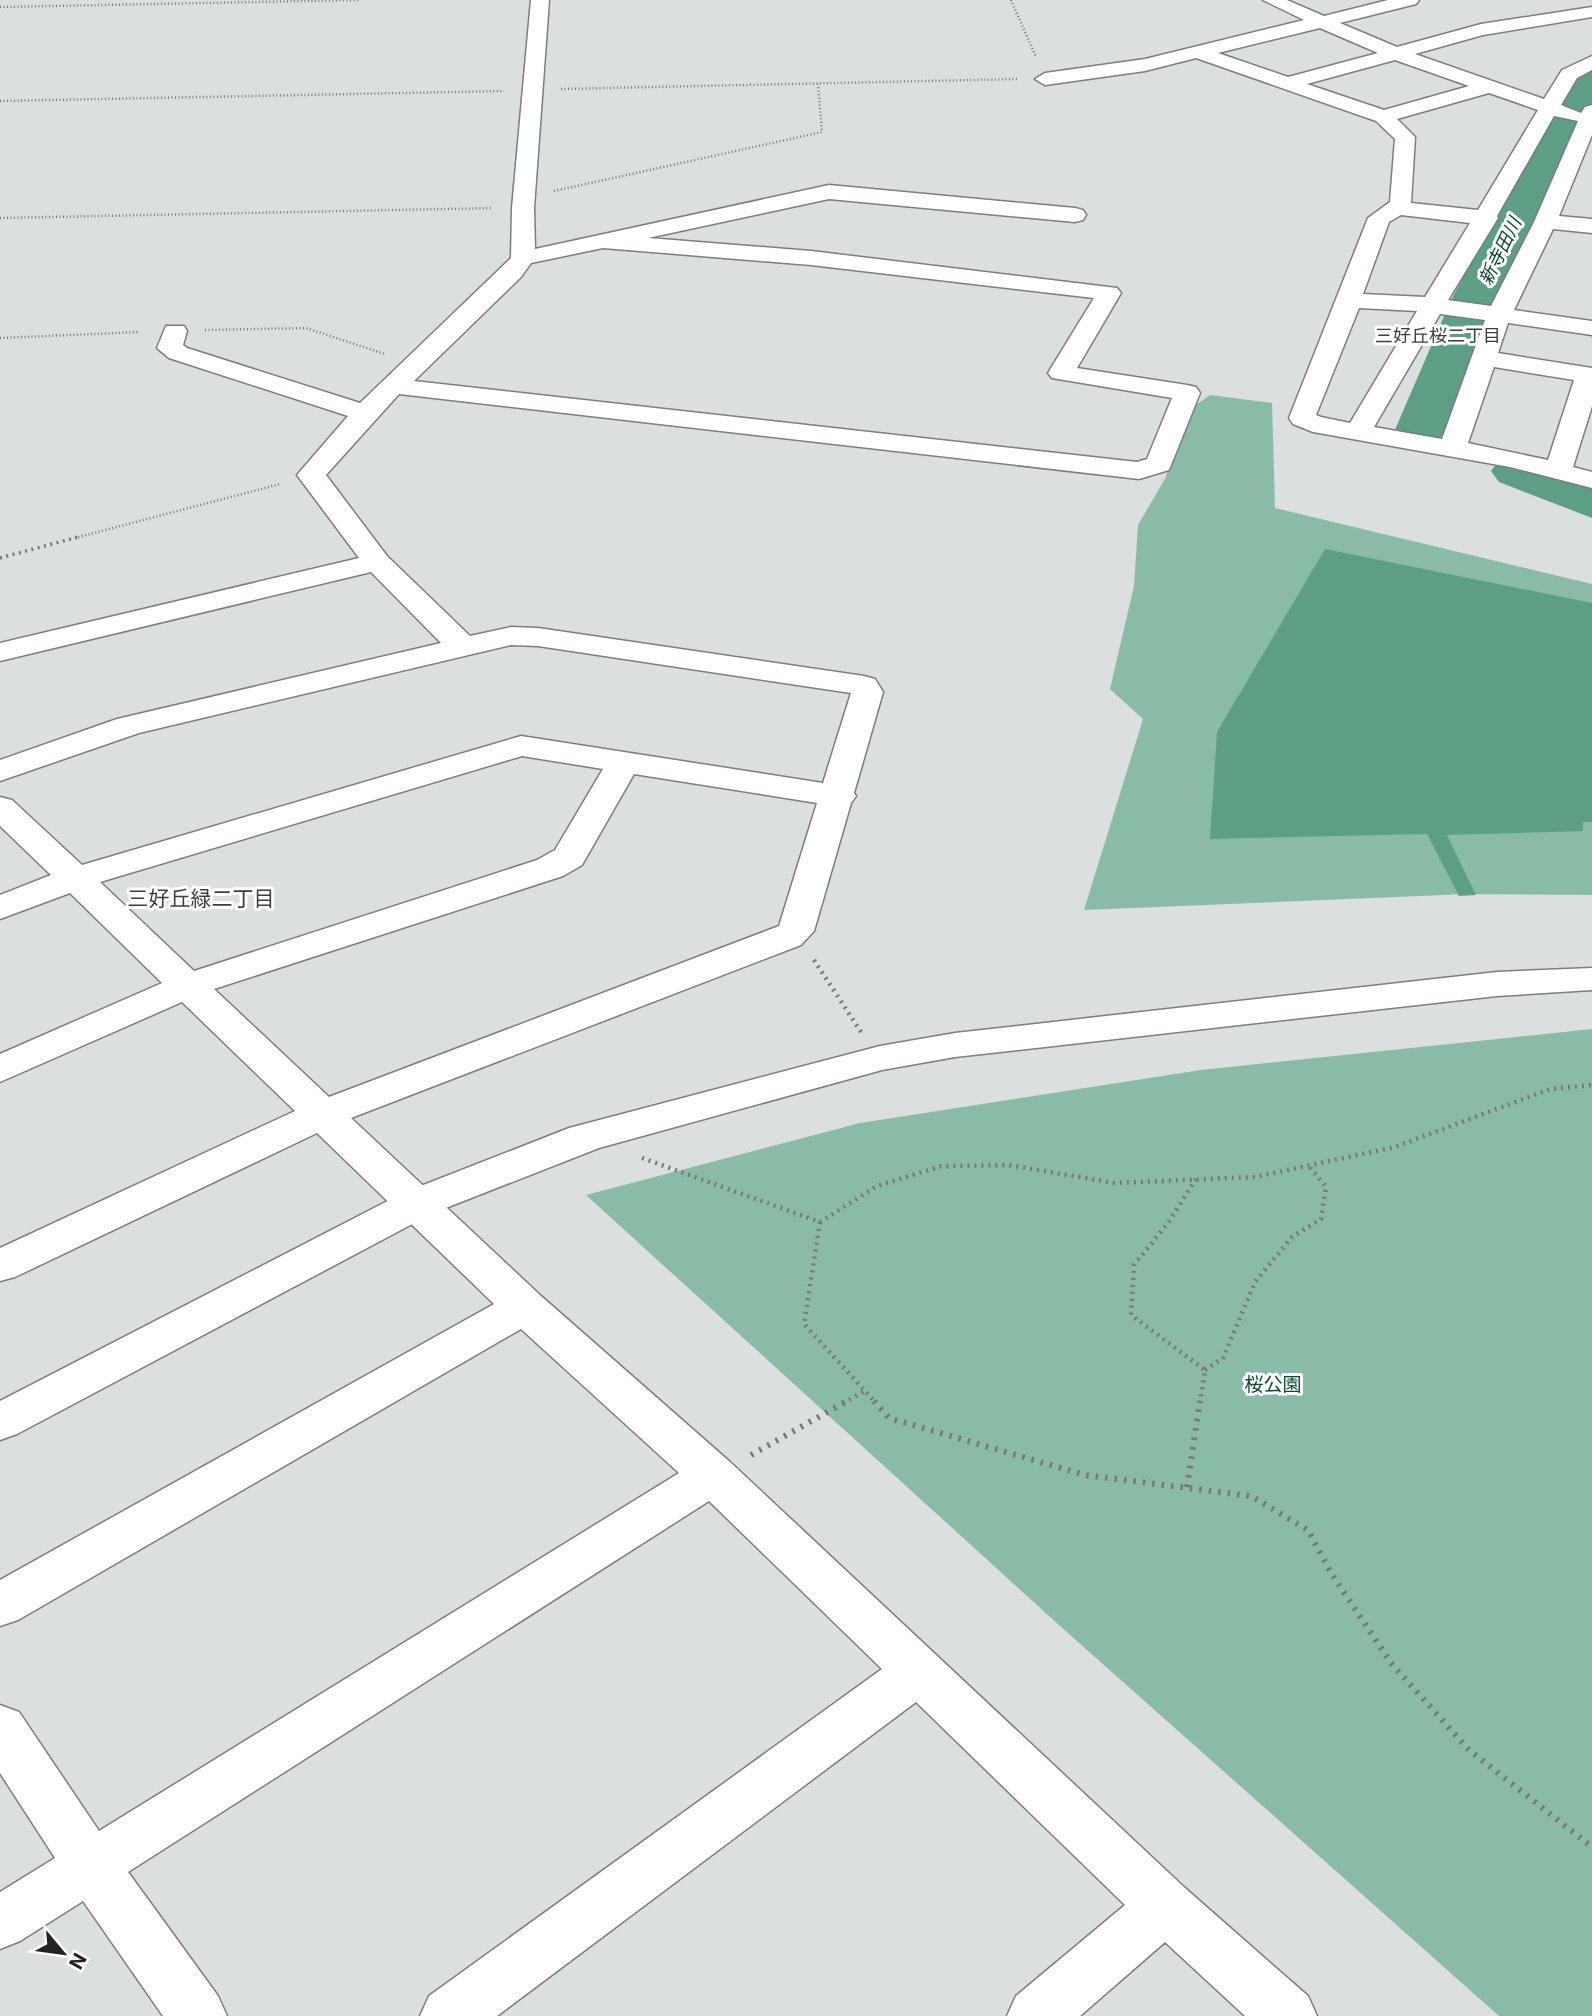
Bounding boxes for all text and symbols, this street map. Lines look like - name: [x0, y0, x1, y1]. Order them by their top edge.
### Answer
- water label: 新寺田川: [1475, 212, 1526, 288]
- district label: 三好丘桜二丁目: [1375, 325, 1501, 346]
- district label: 三好丘緑二丁目: [128, 886, 275, 911]
- park label: 桜公園: [1244, 1373, 1302, 1396]
- north arrow: [28, 1918, 98, 1988]
- text: N: [64, 1949, 91, 1973]

